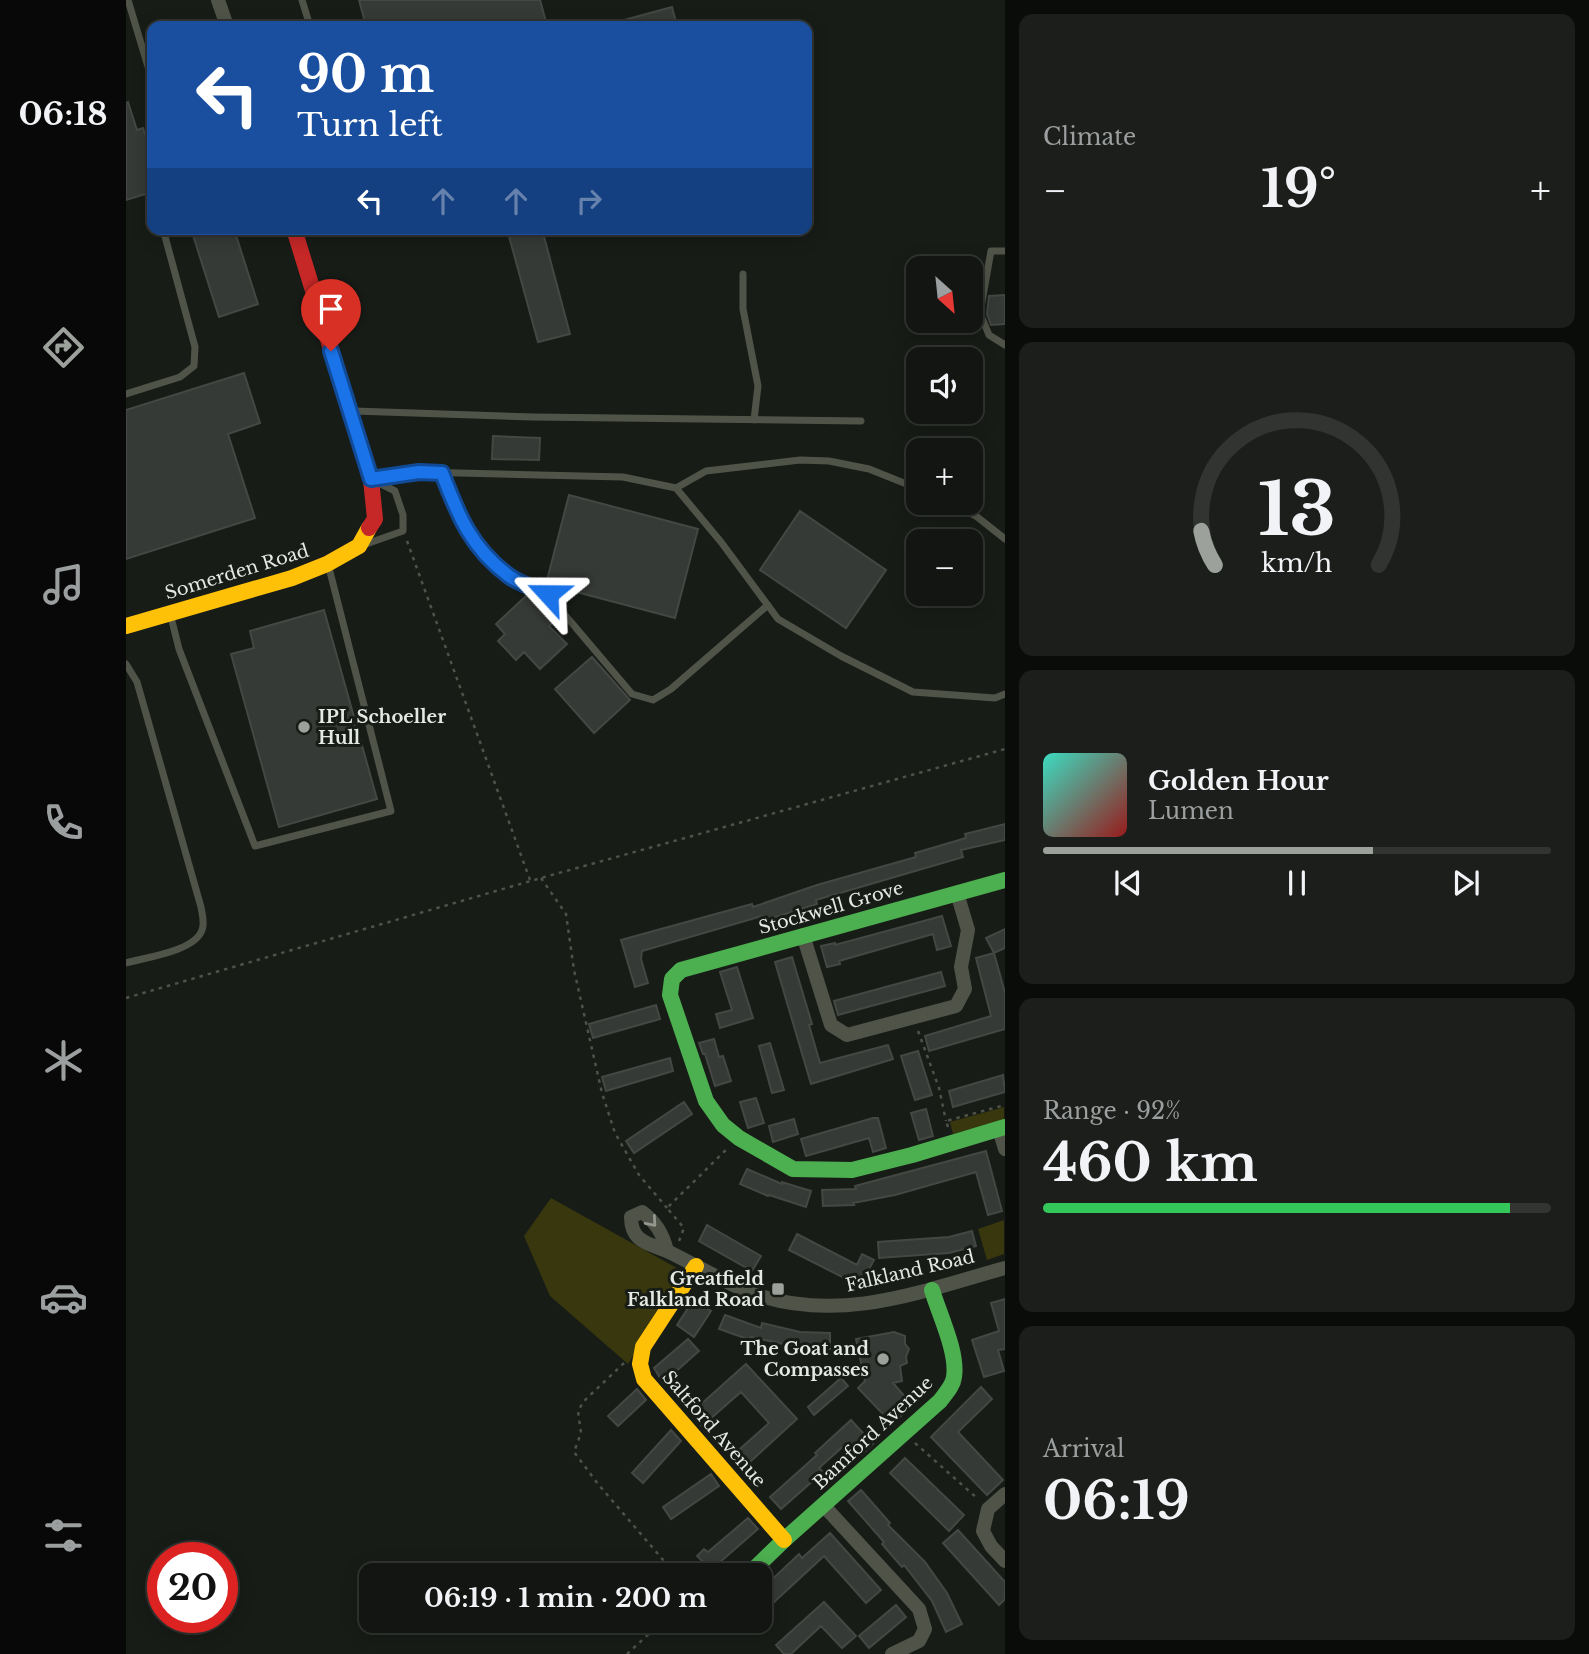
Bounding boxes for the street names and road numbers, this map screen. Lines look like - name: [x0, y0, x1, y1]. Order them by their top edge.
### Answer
- street label: Somerden Road: [162, 540, 312, 604]
- street label: Stockwell Grove: [756, 877, 906, 939]
- street label: Falkland Road: [843, 1245, 977, 1297]
- street label: Saltford Avenue: [658, 1366, 770, 1492]
- street label: Bamford Avenue: [809, 1372, 937, 1494]

